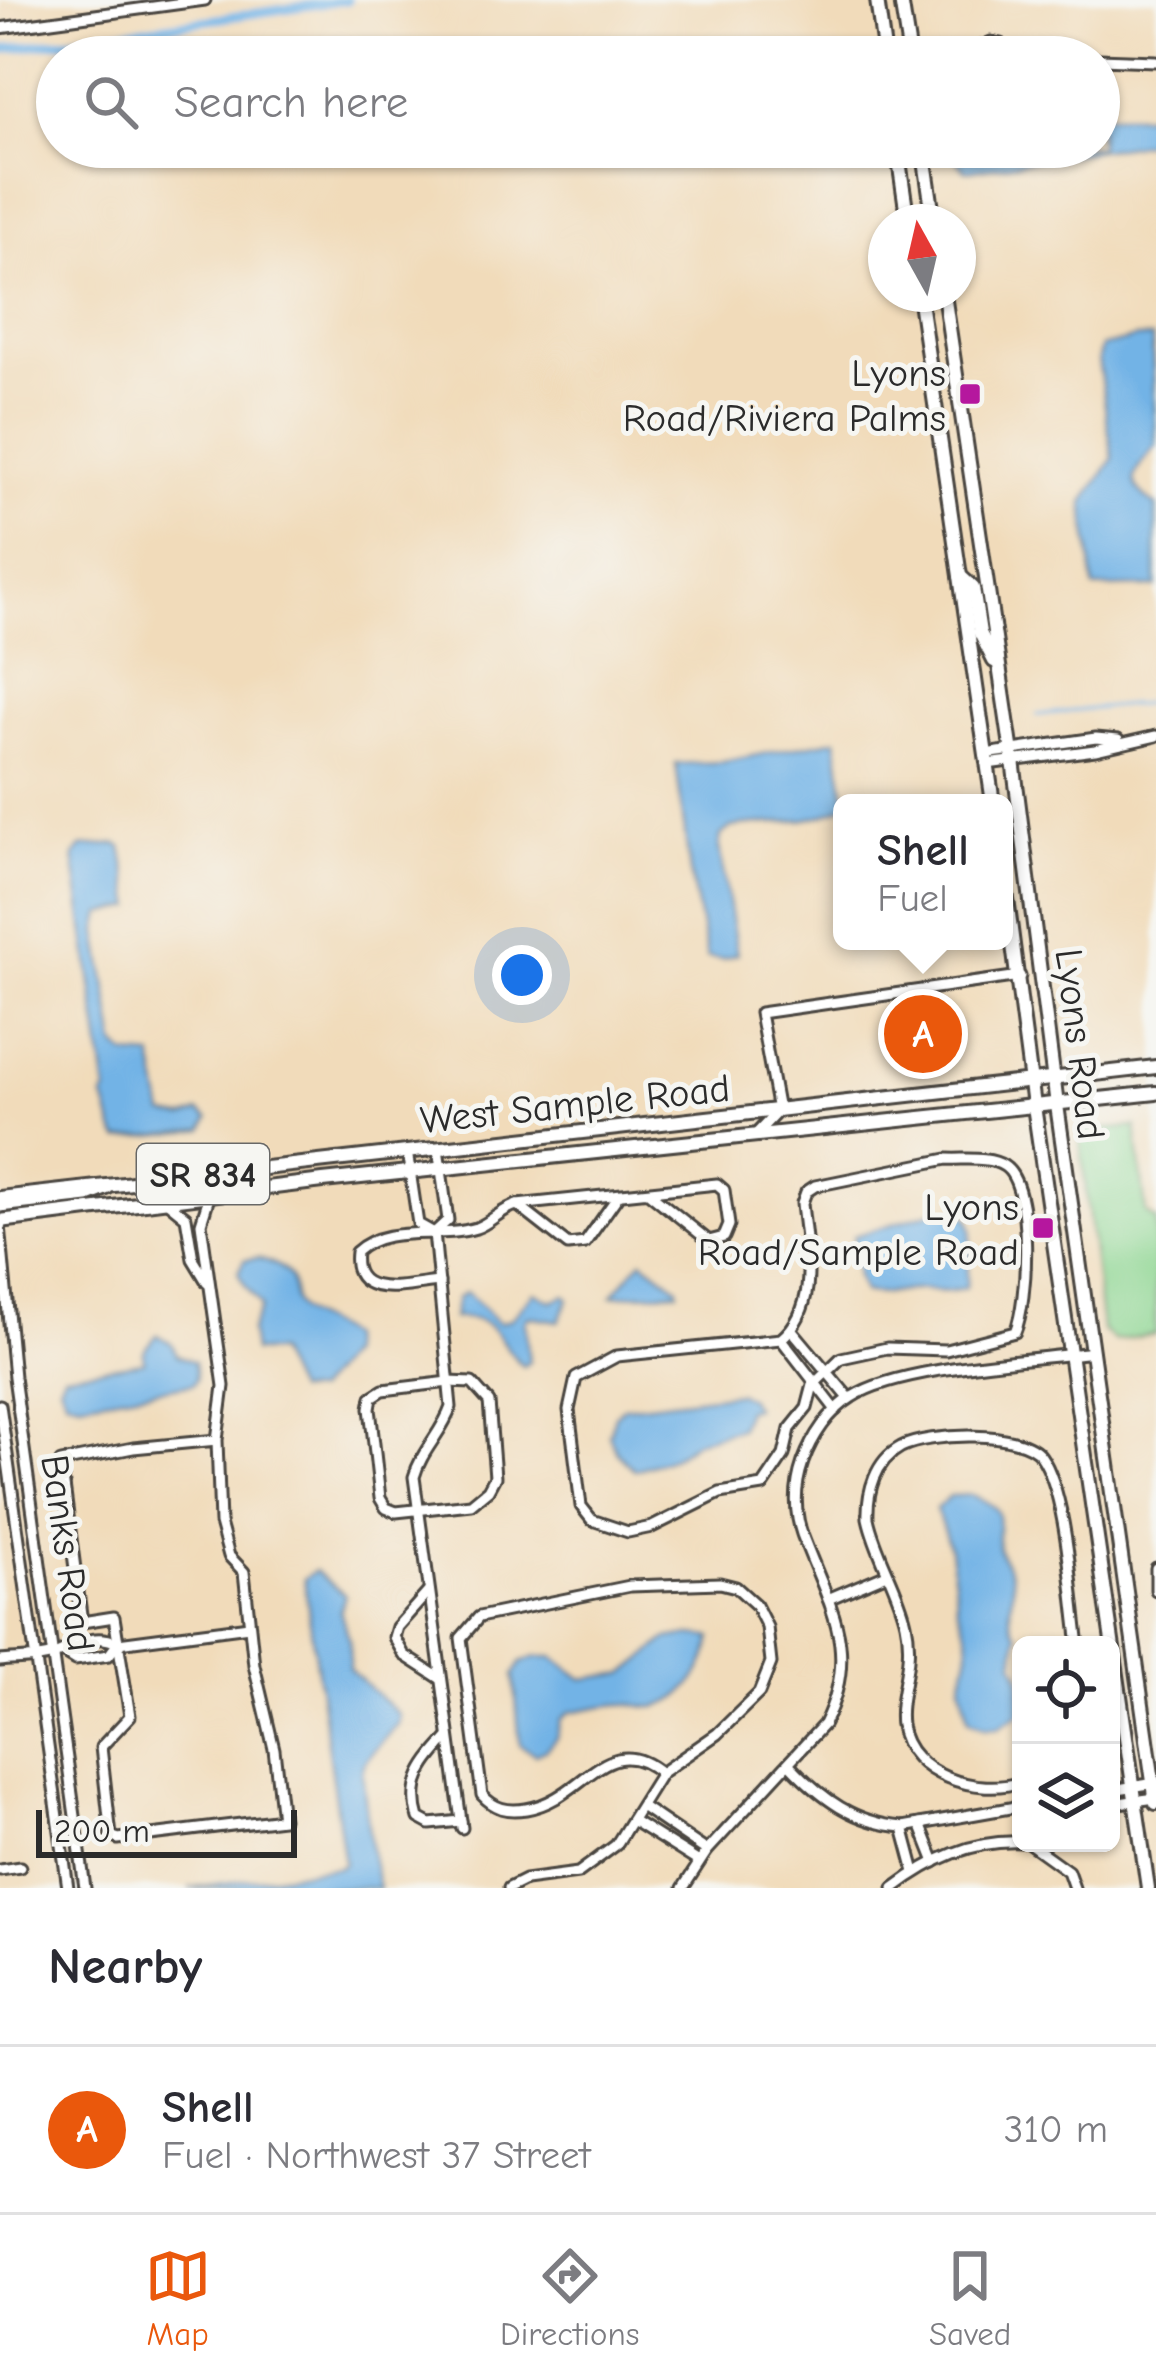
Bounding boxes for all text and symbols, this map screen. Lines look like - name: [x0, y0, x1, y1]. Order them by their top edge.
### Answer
- search box: [36, 36, 1120, 168]
- icon: search: [78, 69, 144, 135]
- text: Search here: [174, 76, 408, 128]
- north arrow: [868, 204, 976, 312]
- place label: Lyons Road/Riviera Palms: [623, 351, 946, 441]
- marker: Lyons Road/Riviera Palms: [957, 381, 983, 407]
- popup: [833, 794, 1013, 950]
- text: Shell: [877, 824, 969, 876]
- text: Fuel: [877, 876, 948, 921]
- your location: [492, 945, 552, 1005]
- street label: Lyons Road: [1045, 946, 1114, 1142]
- pin: A: [884, 989, 962, 1079]
- street label: West Sample Road: [418, 1066, 732, 1143]
- road number: SR 834: [137, 1144, 269, 1204]
- place label: Lyons Road/Sample Road: [698, 1185, 1019, 1275]
- marker: Lyons Road/Sample Road: [1030, 1215, 1056, 1241]
- street label: Banks Road: [31, 1452, 104, 1654]
- map controls: [1012, 1636, 1120, 1852]
- button: locate: [1012, 1636, 1120, 1744]
- button: layers: [1012, 1744, 1120, 1852]
- scale bar: [36, 1804, 297, 1857]
- text: 200 m: [54, 1812, 150, 1850]
- text: Nearby: [48, 1937, 202, 1996]
- text: Shell: [162, 2081, 254, 2133]
- text: A: [76, 2107, 98, 2152]
- text: 310 m: [1004, 2107, 1108, 2152]
- text: Fuel · Northwest 37 Street: [162, 2133, 591, 2178]
- tab: Map: [145, 2243, 211, 2353]
- tab: Directions: [500, 2243, 640, 2353]
- tab: Saved: [929, 2243, 1011, 2353]

